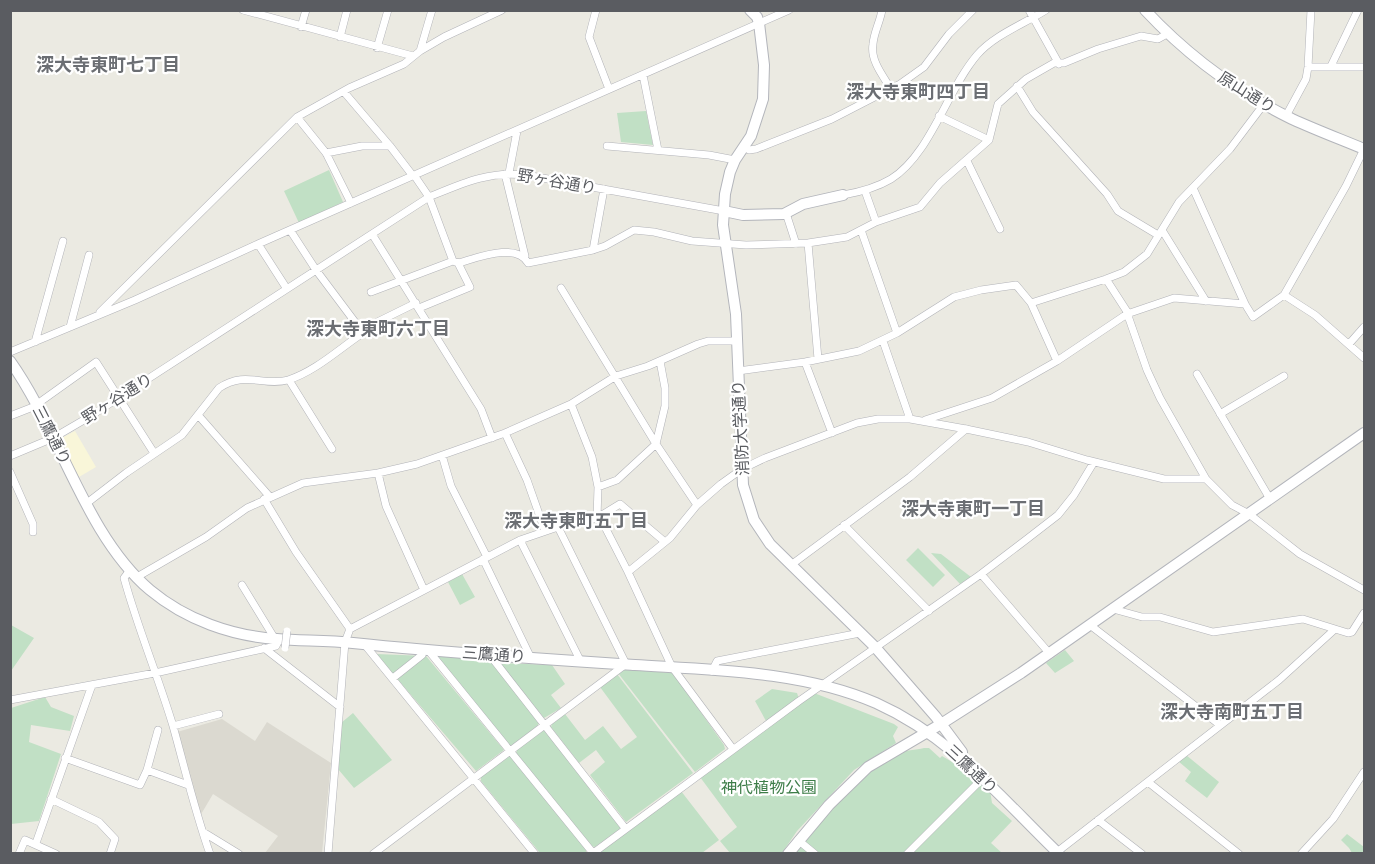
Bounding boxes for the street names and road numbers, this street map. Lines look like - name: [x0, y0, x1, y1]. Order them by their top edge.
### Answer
- street label: 原山通り: [1215, 67, 1279, 117]
- street label: 野ヶ谷通り: [516, 165, 598, 198]
- street label: 野ヶ谷通り: [78, 369, 156, 428]
- street label: 消防大学通り: [728, 380, 752, 476]
- street label: 三鷹通り: [29, 402, 75, 468]
- street label: 三鷹通り: [461, 643, 527, 666]
- street label: 三鷹通り: [942, 741, 1002, 798]

